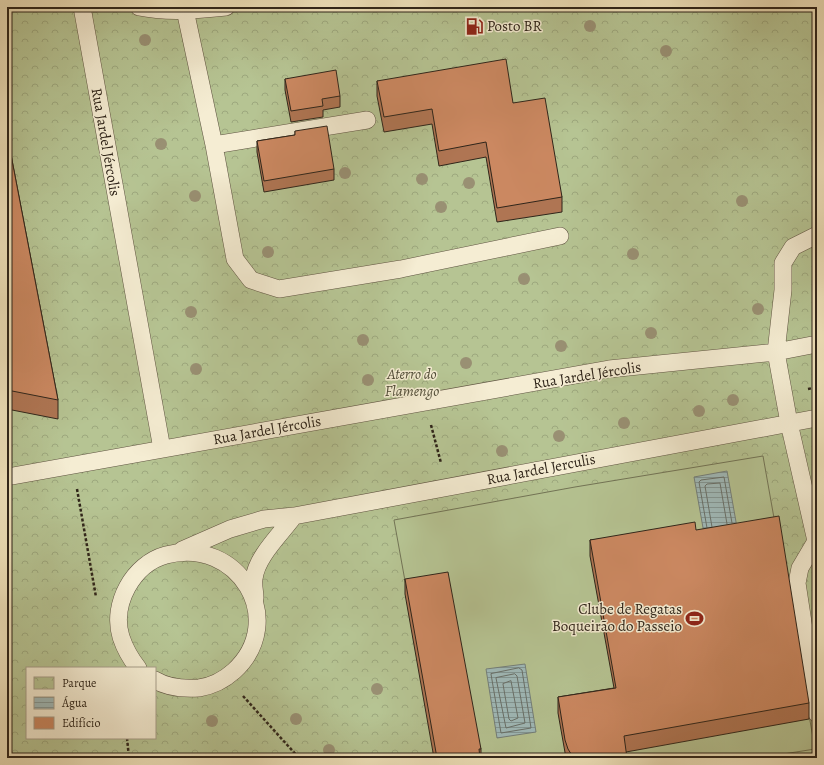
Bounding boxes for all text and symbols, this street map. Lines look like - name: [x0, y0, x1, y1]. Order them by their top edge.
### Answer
- fuel station icon: Posto BR: [464, 16, 484, 36]
- place label: Posto BR: [487, 16, 542, 36]
- street label: Rua Jardel Jércolis: [87, 86, 125, 198]
- street label: Rua Jardel Jércolis: [531, 357, 643, 393]
- park label: Aterro do Flamengo: [385, 364, 439, 401]
- street label: Rua Jardel Jércolis: [211, 411, 323, 449]
- street label: Rua Jardel Jerculis: [485, 449, 597, 489]
- place label: Clube de Regatas Boqueirão do Passeio: [552, 599, 682, 636]
- sports icon: Clube de Regatas Boqueirão do Passeio: [685, 608, 705, 628]
- legend: [26, 667, 156, 739]
- text: Parque: [62, 675, 97, 691]
- text: Água: [61, 695, 88, 711]
- text: Edifício: [62, 715, 100, 731]

